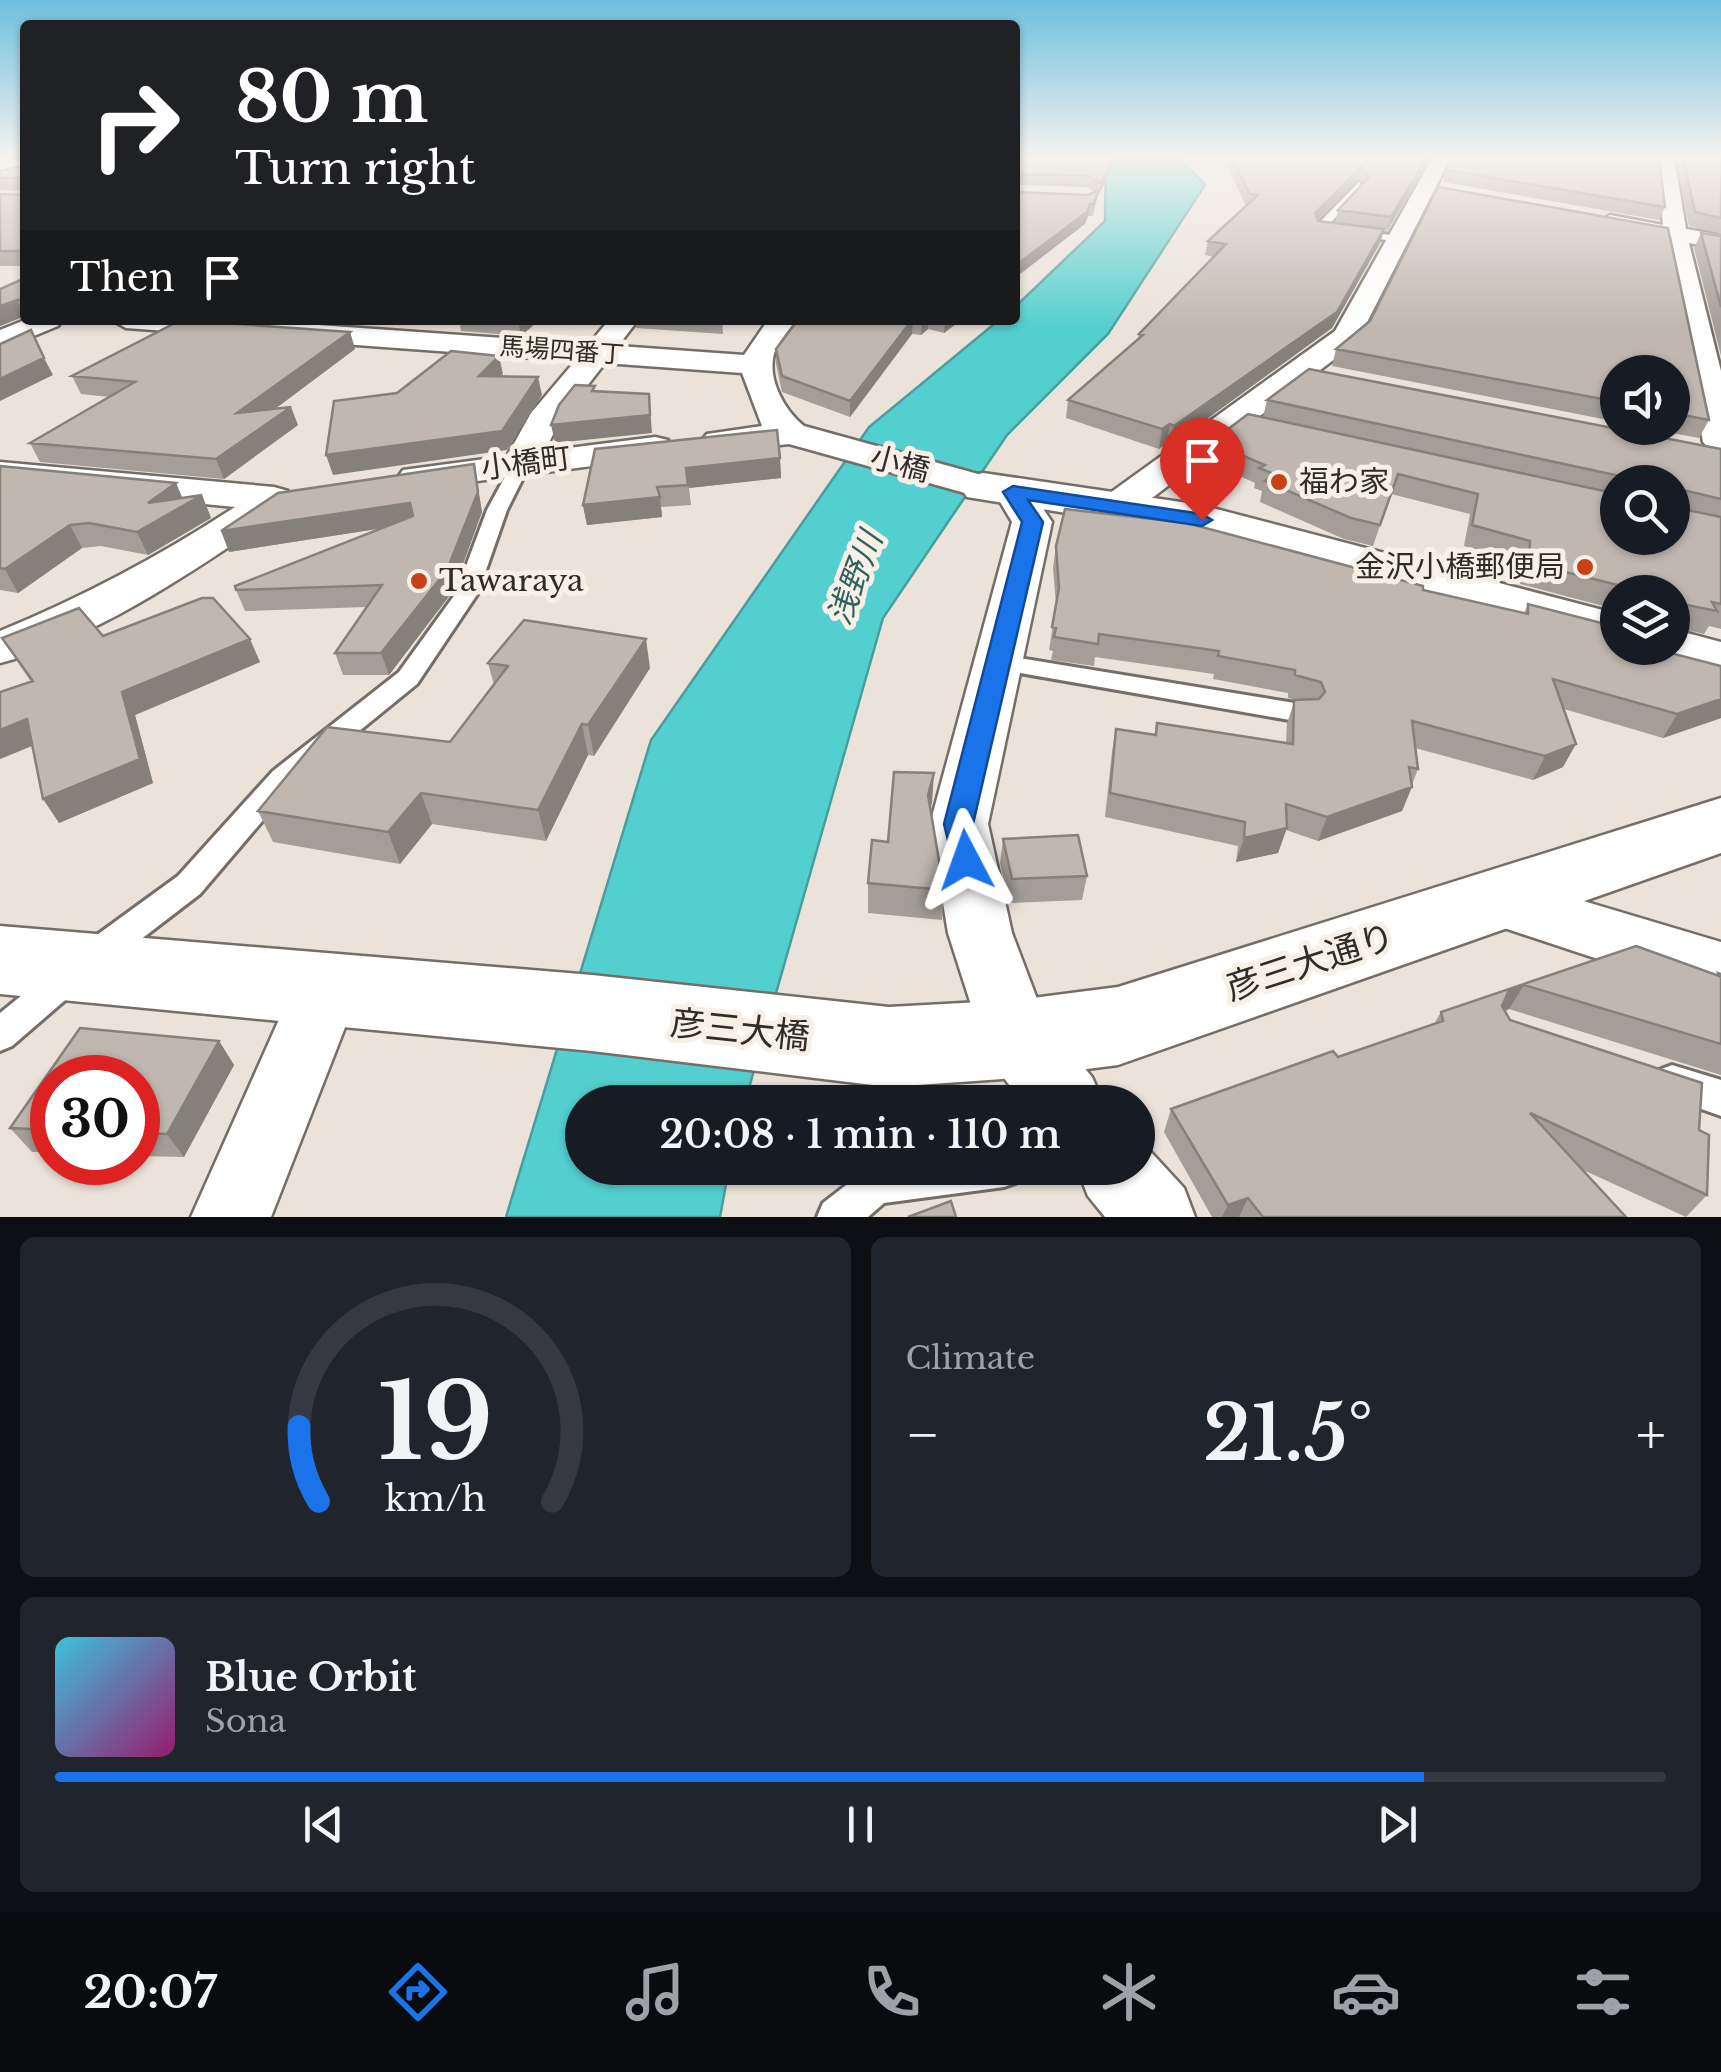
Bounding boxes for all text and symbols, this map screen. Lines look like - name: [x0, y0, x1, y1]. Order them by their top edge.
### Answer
- text: 80 m: [235, 54, 428, 141]
- icon: right: [70, 60, 200, 190]
- text: Turn right: [235, 140, 476, 196]
- icon: arrive: [195, 250, 250, 305]
- text: Then: [70, 254, 175, 301]
- street label: 馬場四番丁: [499, 331, 625, 370]
- map controls: [1600, 355, 1690, 665]
- button: sound: [1600, 355, 1690, 445]
- pin: [1160, 418, 1245, 521]
- icon: arrive: [1175, 433, 1230, 488]
- street label: 小橋: [866, 438, 934, 489]
- street label: 小橋町: [479, 439, 573, 486]
- place label: 福わ家: [1299, 463, 1389, 500]
- button: search: [1600, 465, 1690, 555]
- marker: 福わ家: [1268, 471, 1290, 493]
- water label: 浅野川: [819, 523, 892, 630]
- place label: 金沢小橋郵便局: [1355, 548, 1565, 585]
- marker: 金沢小橋郵便局: [1574, 556, 1596, 578]
- place label: Tawaraya: [439, 562, 584, 599]
- marker: Tawaraya: [408, 570, 430, 592]
- button: layers: [1600, 575, 1690, 665]
- position arrow: [914, 808, 1018, 912]
- street label: 彦三大通り: [1220, 914, 1400, 1009]
- street label: 彦三大橋: [668, 1001, 812, 1058]
- speed limit sign: 30: [30, 1055, 160, 1185]
- text: 20:08 · 1 min · 110 m: [659, 1111, 1061, 1158]
- text: Climate: [906, 1338, 1035, 1378]
- text: 19: [378, 1358, 493, 1487]
- text: 21.5°: [1203, 1387, 1373, 1480]
- text: −: [906, 1401, 940, 1469]
- text: +: [1636, 1401, 1666, 1469]
- text: km/h: [385, 1476, 486, 1521]
- text: Blue Orbit: [205, 1654, 416, 1701]
- text: Sona: [205, 1701, 286, 1741]
- icon: previous: [296, 1797, 351, 1852]
- icon: pause: [833, 1797, 888, 1852]
- icon: next: [1370, 1797, 1425, 1852]
- icon: directions: [383, 1957, 453, 2027]
- icon: music: [620, 1957, 690, 2027]
- icon: phone: [857, 1957, 927, 2027]
- icon: climate: [1094, 1957, 1164, 2027]
- icon: car: [1331, 1957, 1401, 2027]
- icon: filters: [1568, 1957, 1638, 2027]
- text: 20:07: [83, 1964, 217, 2020]

